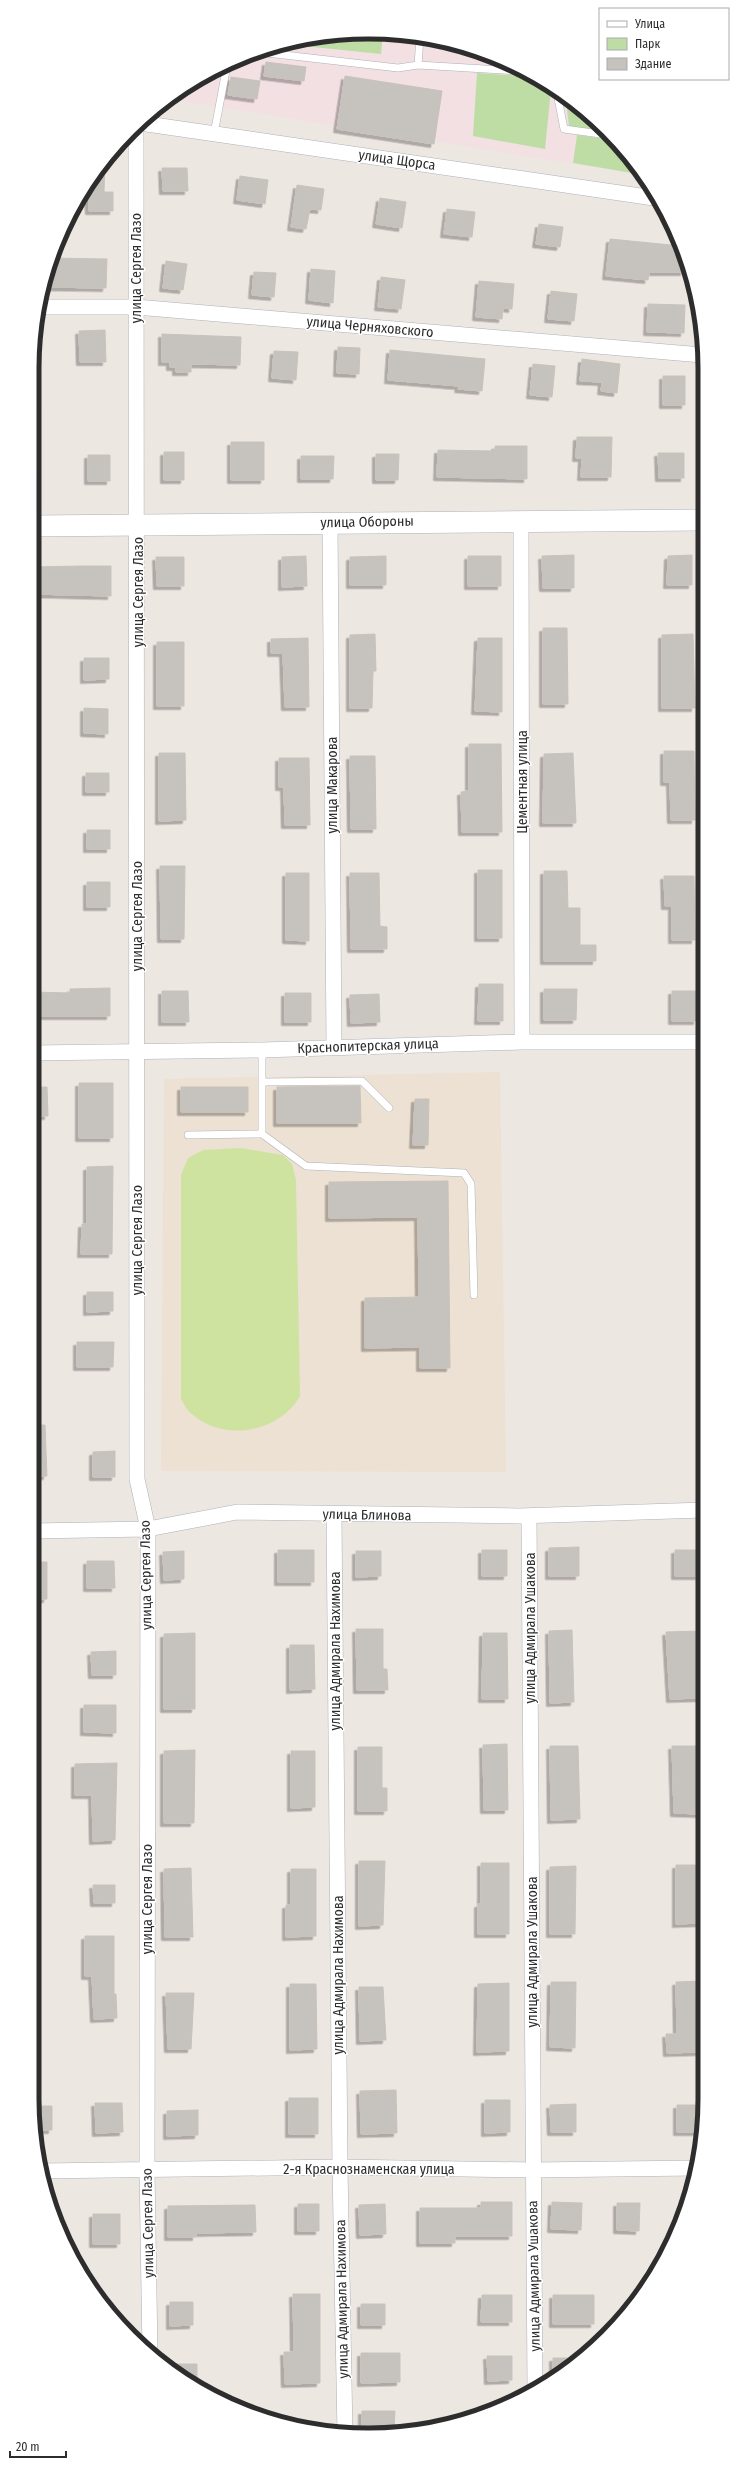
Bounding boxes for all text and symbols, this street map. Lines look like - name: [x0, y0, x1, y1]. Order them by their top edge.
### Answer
- legend: [599, 8, 729, 80]
- text: Улица: [634, 17, 665, 31]
- text: Парк: [635, 37, 661, 51]
- text: Здание: [635, 57, 671, 71]
- street label: улица Щорса: [357, 146, 437, 174]
- street label: улица Сергея Лазо: [128, 213, 145, 323]
- street label: улица Черняховского: [306, 313, 434, 341]
- street label: улица Обороны: [320, 513, 414, 531]
- street label: улица Сергея Лазо: [130, 537, 147, 647]
- street label: Цементная улица: [514, 730, 531, 834]
- street label: улица Макарова: [324, 736, 341, 833]
- street label: улица Сергея Лазо: [129, 861, 146, 971]
- street label: Краснопитерская улица: [297, 1035, 439, 1057]
- street label: улица Сергея Лазо: [129, 1185, 146, 1295]
- street label: улица Блинова: [322, 1506, 412, 1524]
- street label: улица Сергея Лазо: [137, 1520, 155, 1630]
- street label: улица Адмирала Ушакова: [522, 1552, 539, 1704]
- street label: улица Адмирала Нахимова: [327, 1571, 344, 1731]
- street label: улица Сергея Лазо: [139, 1844, 156, 1954]
- street label: улица Адмирала Ушакова: [524, 1876, 541, 2028]
- street label: улица Адмирала Нахимова: [330, 1895, 347, 2055]
- street label: 2-я Краснознаменская улица: [283, 2161, 455, 2178]
- street label: улица Сергея Лазо: [139, 2168, 157, 2278]
- street label: улица Адмирала Ушакова: [524, 2200, 544, 2352]
- street label: улица Адмирала Нахимова: [332, 2219, 352, 2379]
- scale bar: [10, 2433, 66, 2459]
- text: 20 m: [16, 2440, 40, 2454]

